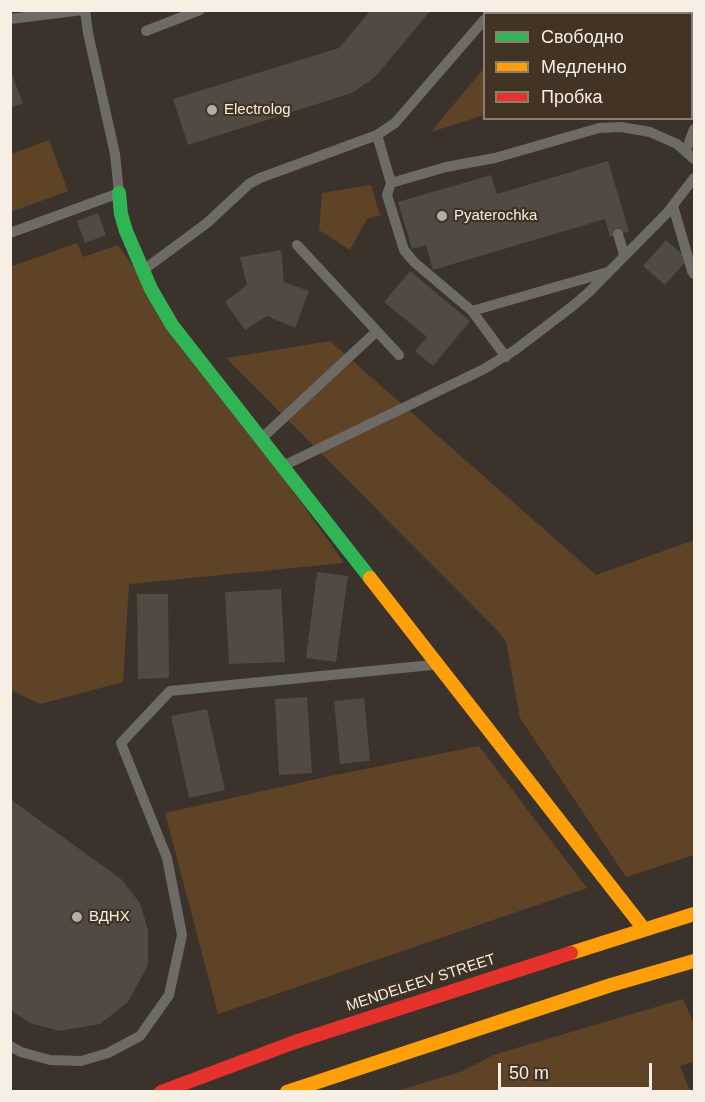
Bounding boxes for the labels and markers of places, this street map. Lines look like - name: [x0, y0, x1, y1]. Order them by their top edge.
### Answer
- place label: Electrolog: [224, 101, 291, 119]
- marker: Electrolog: [205, 103, 219, 117]
- place label: Pyaterochka: [454, 207, 537, 225]
- marker: Pyaterochka: [435, 209, 449, 223]
- place label: ВДНХ: [89, 908, 130, 926]
- marker: ВДНХ: [70, 910, 84, 924]

